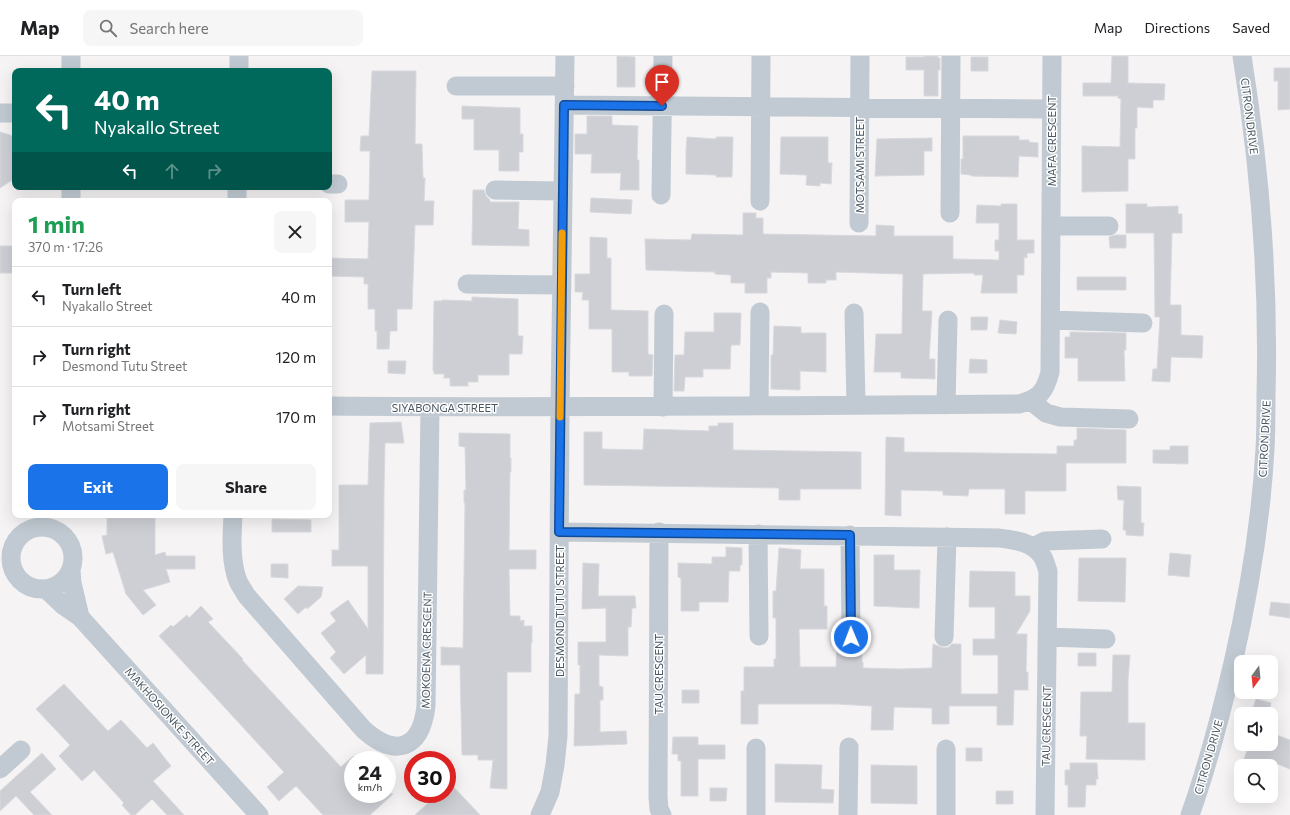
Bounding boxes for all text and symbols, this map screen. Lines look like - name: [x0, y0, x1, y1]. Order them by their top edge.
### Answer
- search box: [83, 10, 363, 46]
- text: Map: [20, 16, 59, 39]
- icon: search: [97, 17, 119, 39]
- text: Search here: [129, 19, 209, 37]
- text: Map: [1094, 19, 1123, 36]
- text: Directions: [1145, 19, 1210, 36]
- text: Saved: [1232, 19, 1270, 36]
- pin: [645, 65, 679, 106]
- icon: arrive: [651, 71, 673, 93]
- street label: CITRON DRIVE: [1239, 77, 1261, 155]
- text: 40 m: [94, 82, 160, 116]
- icon: left: [28, 84, 80, 136]
- street label: MAFA CRESCENT: [1045, 96, 1058, 186]
- text: Nyakallo Street: [94, 116, 220, 138]
- street label: MOTSAMI STREET: [853, 117, 866, 213]
- icon: left: [119, 160, 141, 182]
- icon: ahead: [161, 160, 183, 182]
- icon: right: [203, 160, 225, 182]
- text: 1 min: [28, 209, 85, 238]
- button: close: [274, 211, 316, 253]
- text: 370 m · 17:26: [28, 239, 103, 255]
- text: Turn left: [62, 280, 121, 298]
- icon: left: [28, 286, 50, 308]
- text: 40 m: [281, 288, 316, 306]
- text: Nyakallo Street: [62, 298, 153, 314]
- text: Turn right: [62, 340, 131, 358]
- icon: right: [28, 346, 50, 368]
- text: 120 m: [276, 348, 316, 366]
- text: Desmond Tutu Street: [62, 358, 187, 374]
- text: Turn right: [62, 400, 131, 418]
- street label: CITRON DRIVE: [1255, 400, 1273, 478]
- street label: SIYABONGA STREET: [392, 401, 498, 414]
- icon: right: [28, 406, 50, 428]
- text: 170 m: [276, 408, 316, 426]
- text: Motsami Street: [62, 418, 154, 434]
- button: Exit: [28, 464, 168, 510]
- button: Share: [176, 464, 316, 510]
- street label: DESMOND TUTU STREET: [553, 545, 566, 677]
- street label: MOKOENA CRESCENT: [418, 591, 434, 709]
- position arrow: [830, 616, 872, 658]
- street label: TAU CRESCENT: [652, 634, 665, 714]
- north arrow: [1234, 655, 1278, 699]
- map controls: [1234, 655, 1278, 803]
- street label: MAKHOSIONKE STREET: [123, 665, 217, 767]
- street label: TAU CRESCENT: [1039, 685, 1053, 767]
- button: sound: [1234, 707, 1278, 751]
- street label: CITRON DRIVE: [1191, 718, 1225, 796]
- speed limit sign: 30: [404, 751, 456, 803]
- button: search: [1234, 759, 1278, 803]
- text: 24: [358, 760, 382, 784]
- text: km/h: [358, 781, 382, 793]

